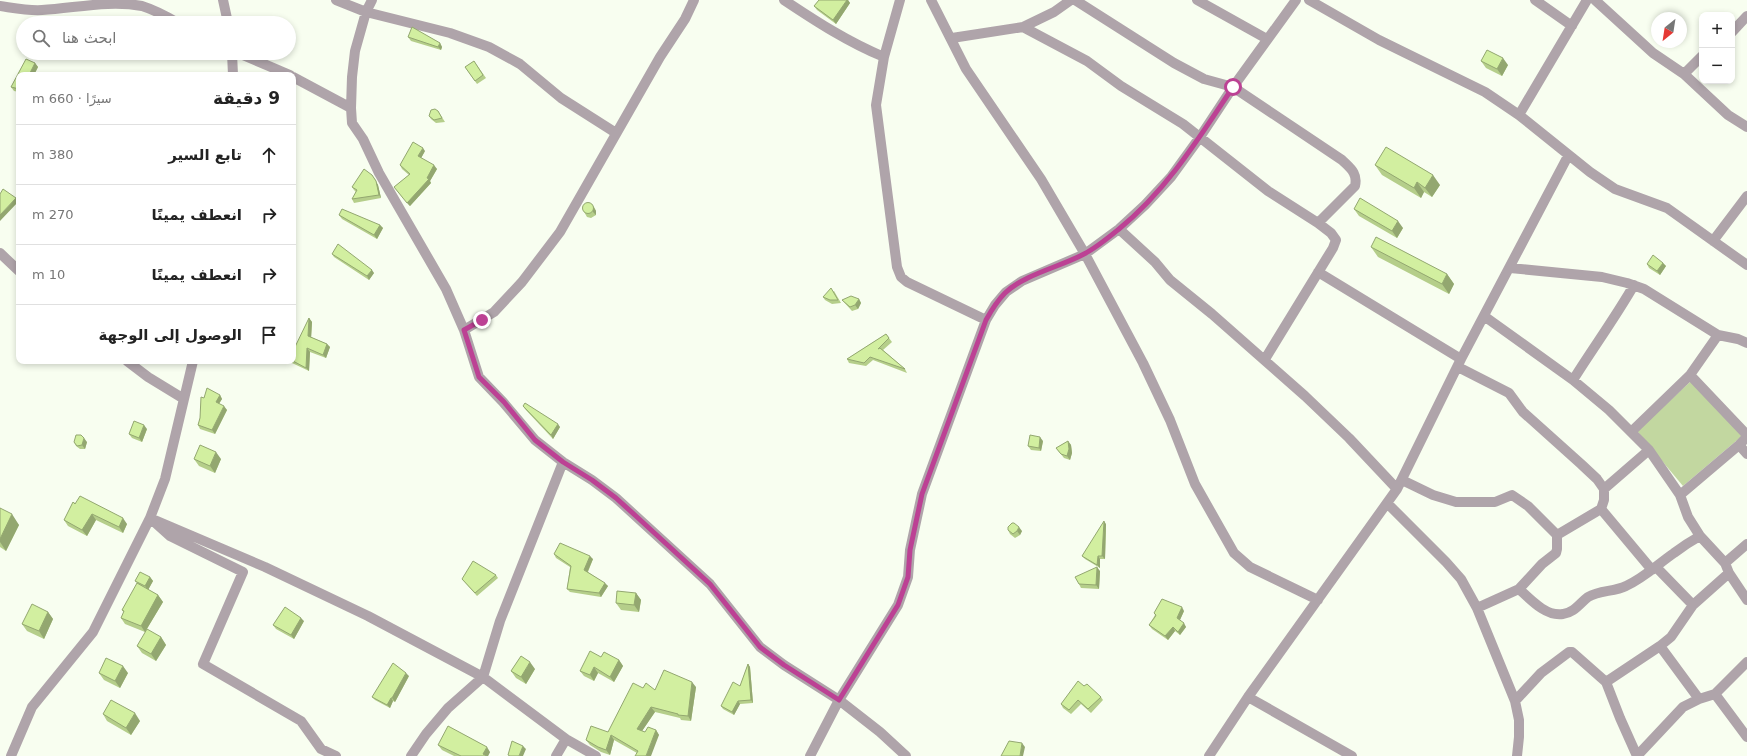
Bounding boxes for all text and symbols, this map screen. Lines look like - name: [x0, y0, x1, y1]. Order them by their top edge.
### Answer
- north arrow: [1651, 12, 1687, 48]
- map controls: [1699, 12, 1735, 84]
- button: +: [1699, 12, 1735, 48]
- search box: [16, 16, 296, 60]
- icon: search: [30, 27, 52, 49]
- text: ابحث هنا: [62, 29, 117, 47]
- button: −: [1699, 48, 1735, 84]
- route start: [1224, 78, 1242, 96]
- text: 9 دقيقة: [213, 88, 280, 108]
- text: سيرًا · 660 m: [32, 91, 112, 106]
- icon: ahead: [258, 144, 280, 166]
- text: تابع السير: [168, 146, 242, 164]
- text: 380 m: [32, 147, 74, 162]
- icon: right: [258, 204, 280, 226]
- text: انعطف يمينًا: [151, 206, 242, 224]
- text: 270 m: [32, 207, 74, 222]
- icon: right: [258, 264, 280, 286]
- text: انعطف يمينًا: [151, 266, 242, 284]
- text: 10 m: [32, 267, 65, 282]
- route end: [473, 311, 491, 329]
- icon: arrive: [258, 324, 280, 346]
- text: الوصول إلى الوجهة: [99, 326, 242, 344]

